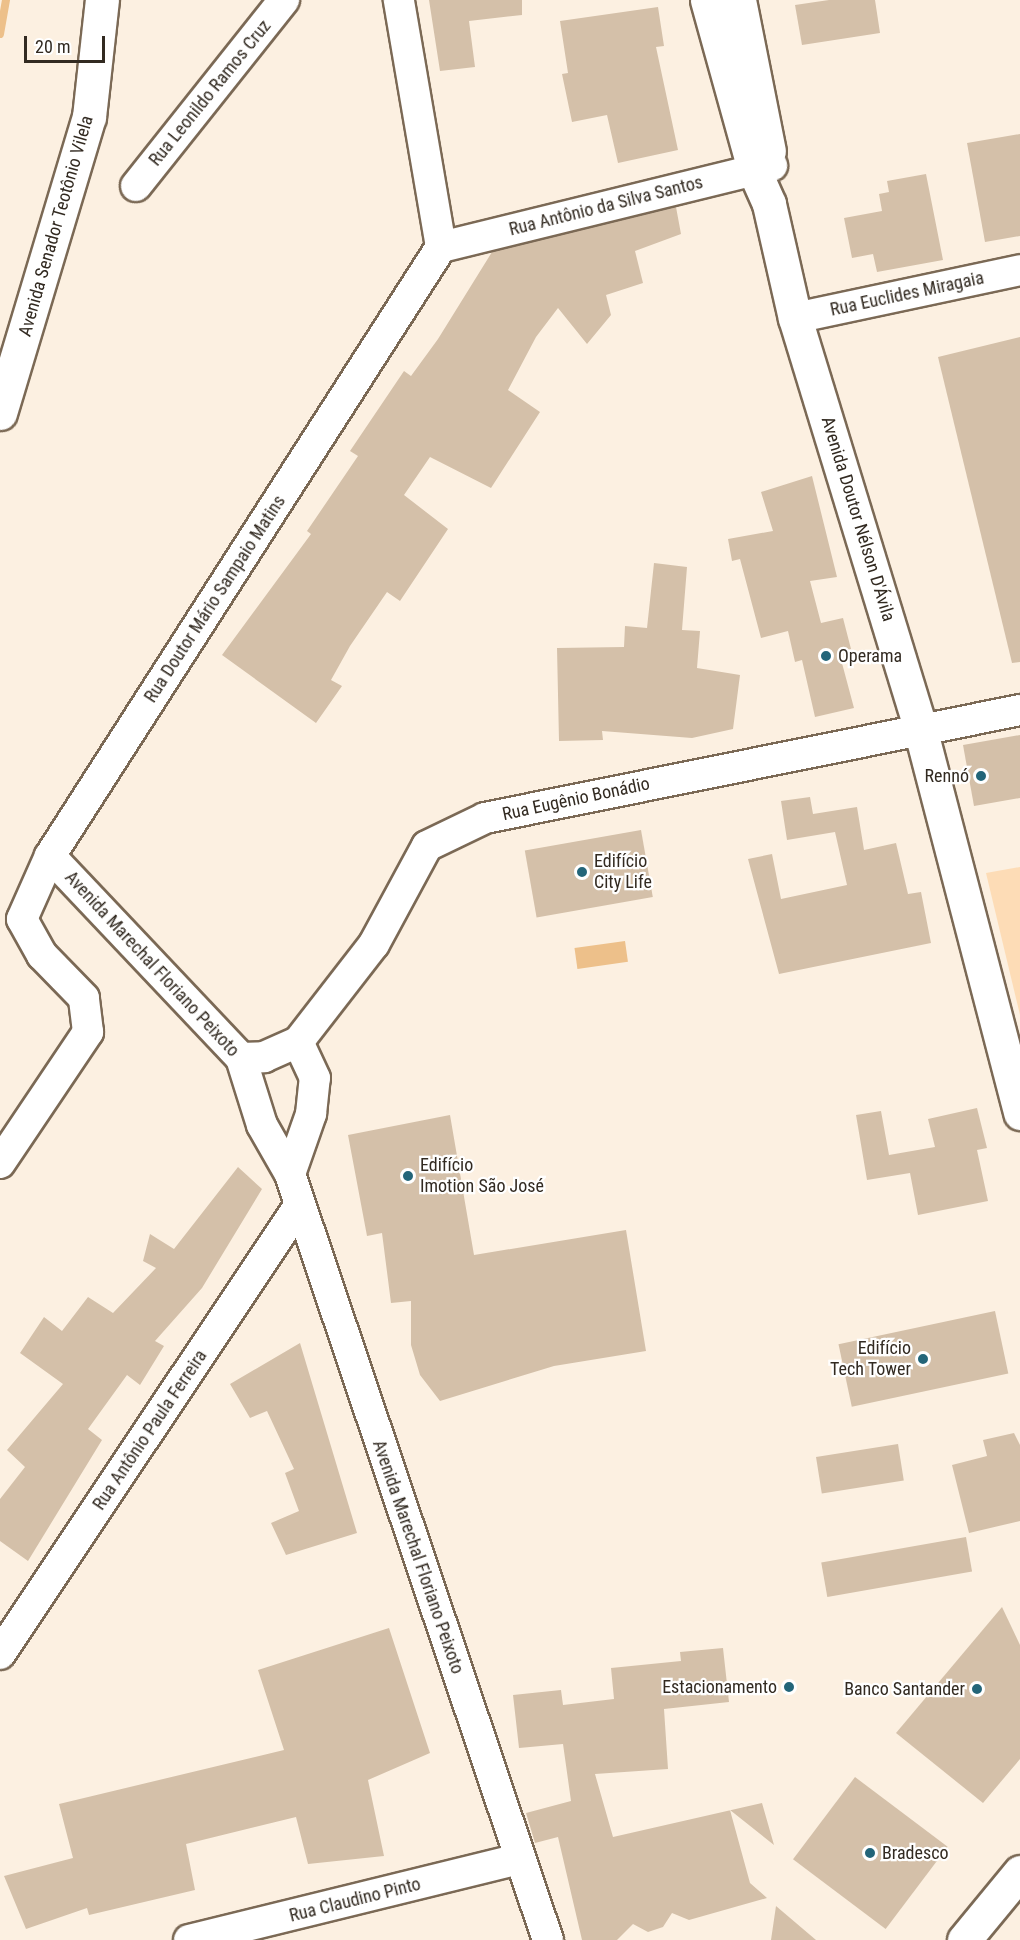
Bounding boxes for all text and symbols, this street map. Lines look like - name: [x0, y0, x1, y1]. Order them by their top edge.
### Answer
- street label: Rua Leonildo Ramos Cruz: [144, 16, 276, 170]
- scale bar: [27, 24, 108, 62]
- text: 20 m: [35, 36, 70, 57]
- street label: Avenida Senador Teotônio Vilela: [14, 113, 98, 339]
- street label: Rua Antônio da Silva Santos: [507, 171, 705, 241]
- street label: Rua Euclides Miragaia: [828, 267, 986, 321]
- street label: Avenida Doutor Nélson D'Ávila: [817, 414, 899, 624]
- street label: Rua Doutor Mário Sampaio Matins: [140, 491, 290, 707]
- place label: Operama: [838, 645, 902, 667]
- marker: Operama: [819, 649, 833, 663]
- place label: Rennó: [925, 765, 969, 787]
- marker: Rennó: [974, 769, 988, 783]
- street label: Rua Eugênio Bonádio: [500, 773, 652, 825]
- place label: Edifício City Life: [594, 851, 652, 894]
- marker: Edifício City Life: [575, 865, 589, 879]
- street label: Avenida Marechal Floriano Peixoto: [60, 867, 244, 1061]
- place label: Edifício Imotion São José: [420, 1155, 544, 1198]
- marker: Edifício Imotion São José: [401, 1169, 415, 1183]
- place label: Edifício Tech Tower: [830, 1338, 911, 1380]
- street label: Rua Antônio Paula Ferreira: [88, 1346, 212, 1514]
- marker: Edifício Tech Tower: [916, 1352, 930, 1366]
- street label: Avenida Marechal Floriano Peixoto: [368, 1437, 468, 1677]
- place label: Estacionamento: [662, 1676, 777, 1698]
- place label: Banco Santander: [844, 1678, 965, 1700]
- marker: Estacionamento: [782, 1680, 796, 1694]
- marker: Banco Santander: [970, 1682, 984, 1696]
- place label: Bradesco: [882, 1842, 949, 1864]
- marker: Bradesco: [863, 1846, 877, 1860]
- street label: Rua Claudino Pinto: [287, 1873, 423, 1927]

